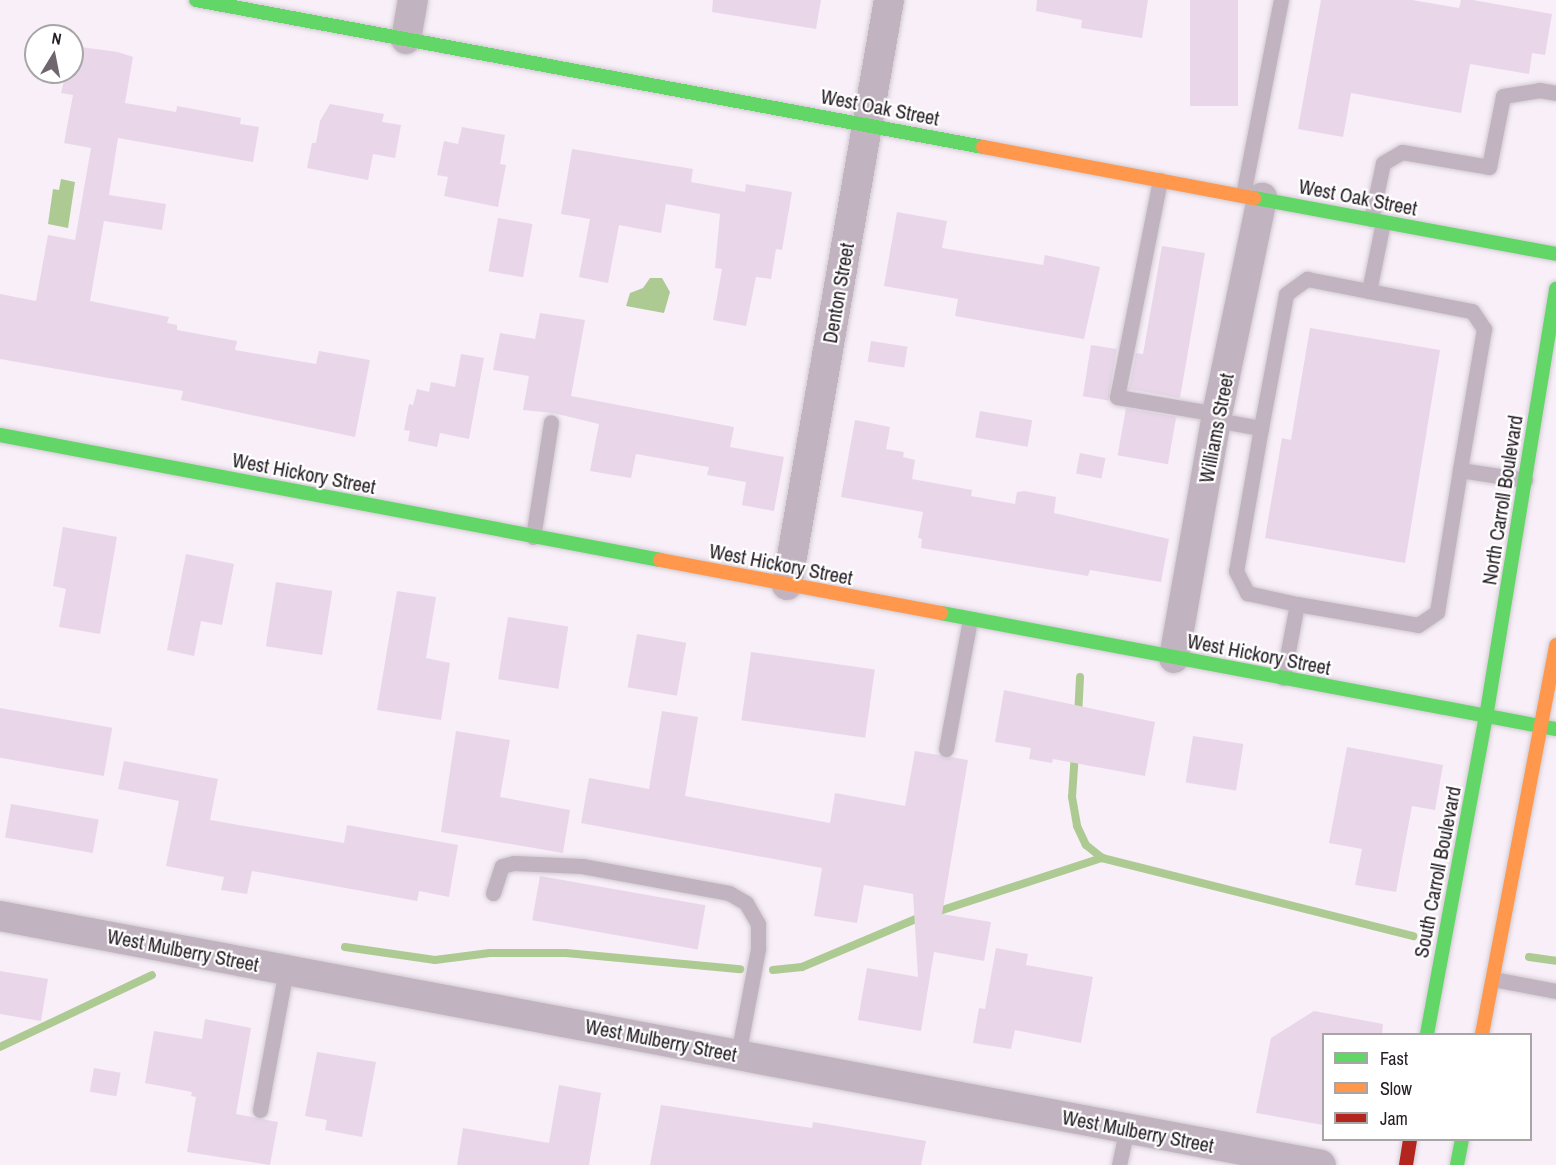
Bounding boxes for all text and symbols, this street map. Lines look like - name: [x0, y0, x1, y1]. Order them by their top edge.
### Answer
- north arrow: [24, 24, 84, 84]
- text: N: [50, 27, 63, 50]
- street label: West Oak Street: [819, 84, 941, 130]
- street label: West Oak Street: [1297, 174, 1419, 220]
- street label: Denton Street: [817, 241, 859, 345]
- street label: Williams Street: [1194, 371, 1238, 485]
- street label: North Carroll Boulevard: [1477, 414, 1527, 586]
- street label: West Hickory Street: [230, 447, 378, 499]
- street label: West Hickory Street: [707, 538, 855, 590]
- street label: West Hickory Street: [1185, 628, 1333, 680]
- street label: South Carroll Boulevard: [1409, 784, 1465, 960]
- street label: West Mulberry Street: [105, 924, 261, 976]
- street label: West Mulberry Street: [583, 1014, 739, 1066]
- legend: [1322, 1033, 1532, 1141]
- text: Fast: [1380, 1046, 1408, 1071]
- text: Slow: [1380, 1076, 1412, 1101]
- street label: West Mulberry Street: [1060, 1105, 1216, 1157]
- text: Jam: [1380, 1106, 1408, 1131]

